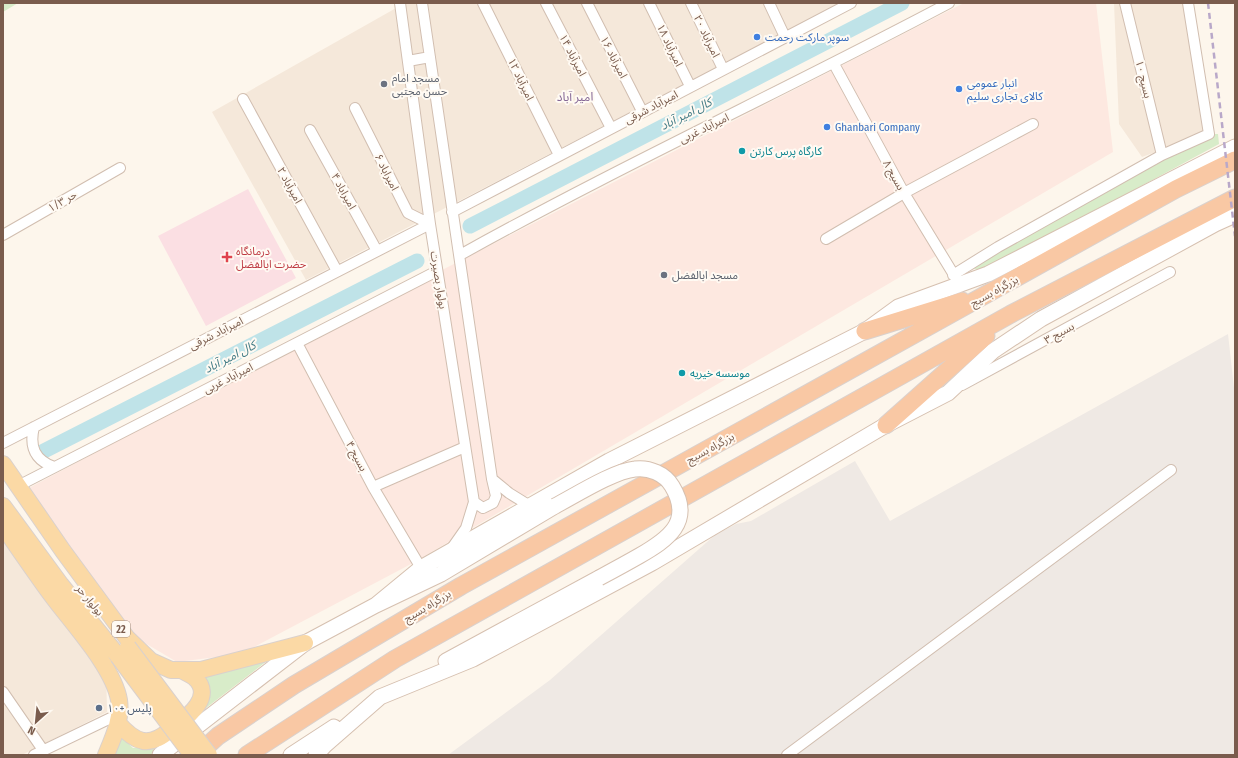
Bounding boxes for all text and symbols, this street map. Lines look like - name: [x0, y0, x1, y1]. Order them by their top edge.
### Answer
- street label: امیرآباد ۲۰: [691, 13, 722, 60]
- street label: امیرآباد ۱۸: [654, 22, 685, 69]
- place label: سوپر مارکت رحمت: [765, 31, 850, 45]
- street label: امیرآباد ۱۴: [556, 32, 589, 79]
- marker: سوپر مارکت رحمت: [752, 32, 762, 42]
- street label: امیرآباد ۱۶: [597, 34, 630, 81]
- street label: امیرآباد ۱۲: [505, 56, 536, 103]
- street label: بسیج ۱۰: [1132, 59, 1155, 100]
- place label: مسجد امام حسن مجتبی: [392, 72, 448, 98]
- place label: انبار عمومی کالای تجاری سلیم: [967, 77, 1043, 105]
- marker: مسجد امام حسن مجتبی: [379, 79, 389, 89]
- marker: انبار عمومی کالای تجاری سلیم: [954, 84, 964, 94]
- street label: امیرآباد شرقی: [622, 88, 680, 127]
- district label: امیر آباد: [557, 90, 593, 104]
- water label: کال امیر آباد: [658, 94, 716, 133]
- street label: امیرآباد غربی: [677, 111, 731, 146]
- place label: Ghanbari Company: [835, 121, 920, 134]
- marker: Ghanbari Company: [822, 122, 832, 132]
- place label: کارگاه پرس کارتن: [750, 145, 823, 159]
- marker: کارگاه پرس کارتن: [737, 146, 747, 156]
- street label: امیراباد ۶: [372, 152, 401, 193]
- street label: بسیج ۸: [879, 158, 907, 193]
- street label: امیرآباد ۲: [274, 165, 305, 206]
- street label: امیراباد ۴: [328, 171, 359, 212]
- street label: حر ۱/۳: [46, 188, 79, 215]
- place label: درمانگاه حضرت ابالفضل: [236, 245, 307, 271]
- street label: بولوار بصیرت: [427, 250, 449, 310]
- marker: درمانگاه حضرت ابالفضل: [221, 251, 233, 263]
- place label: مسجد ابالفضل: [672, 269, 738, 282]
- marker: مسجد ابالفضل: [659, 270, 669, 280]
- street label: بزرگراه بسیج: [968, 273, 1021, 311]
- street label: امیرآباد شرقی: [187, 314, 245, 353]
- street label: بسیج ۳: [1042, 320, 1077, 348]
- water label: کال امیر آباد: [202, 337, 260, 376]
- street label: امیرآباد غربی: [201, 360, 255, 396]
- place label: موسسه خیریه: [690, 367, 750, 380]
- marker: موسسه خیریه: [677, 368, 687, 378]
- street label: بزرگراه بسیج: [684, 430, 737, 468]
- street label: بسیج ۴: [342, 439, 370, 474]
- street label: بولوار حر: [72, 581, 106, 619]
- street label: بزرگراه بسیج: [401, 587, 454, 626]
- road number: 22: [112, 621, 130, 637]
- north arrow: [16, 702, 56, 742]
- place label: پلیس +۱۰: [107, 702, 152, 716]
- marker: پلیس +۱۰: [94, 703, 104, 713]
- text: N: [26, 723, 38, 738]

